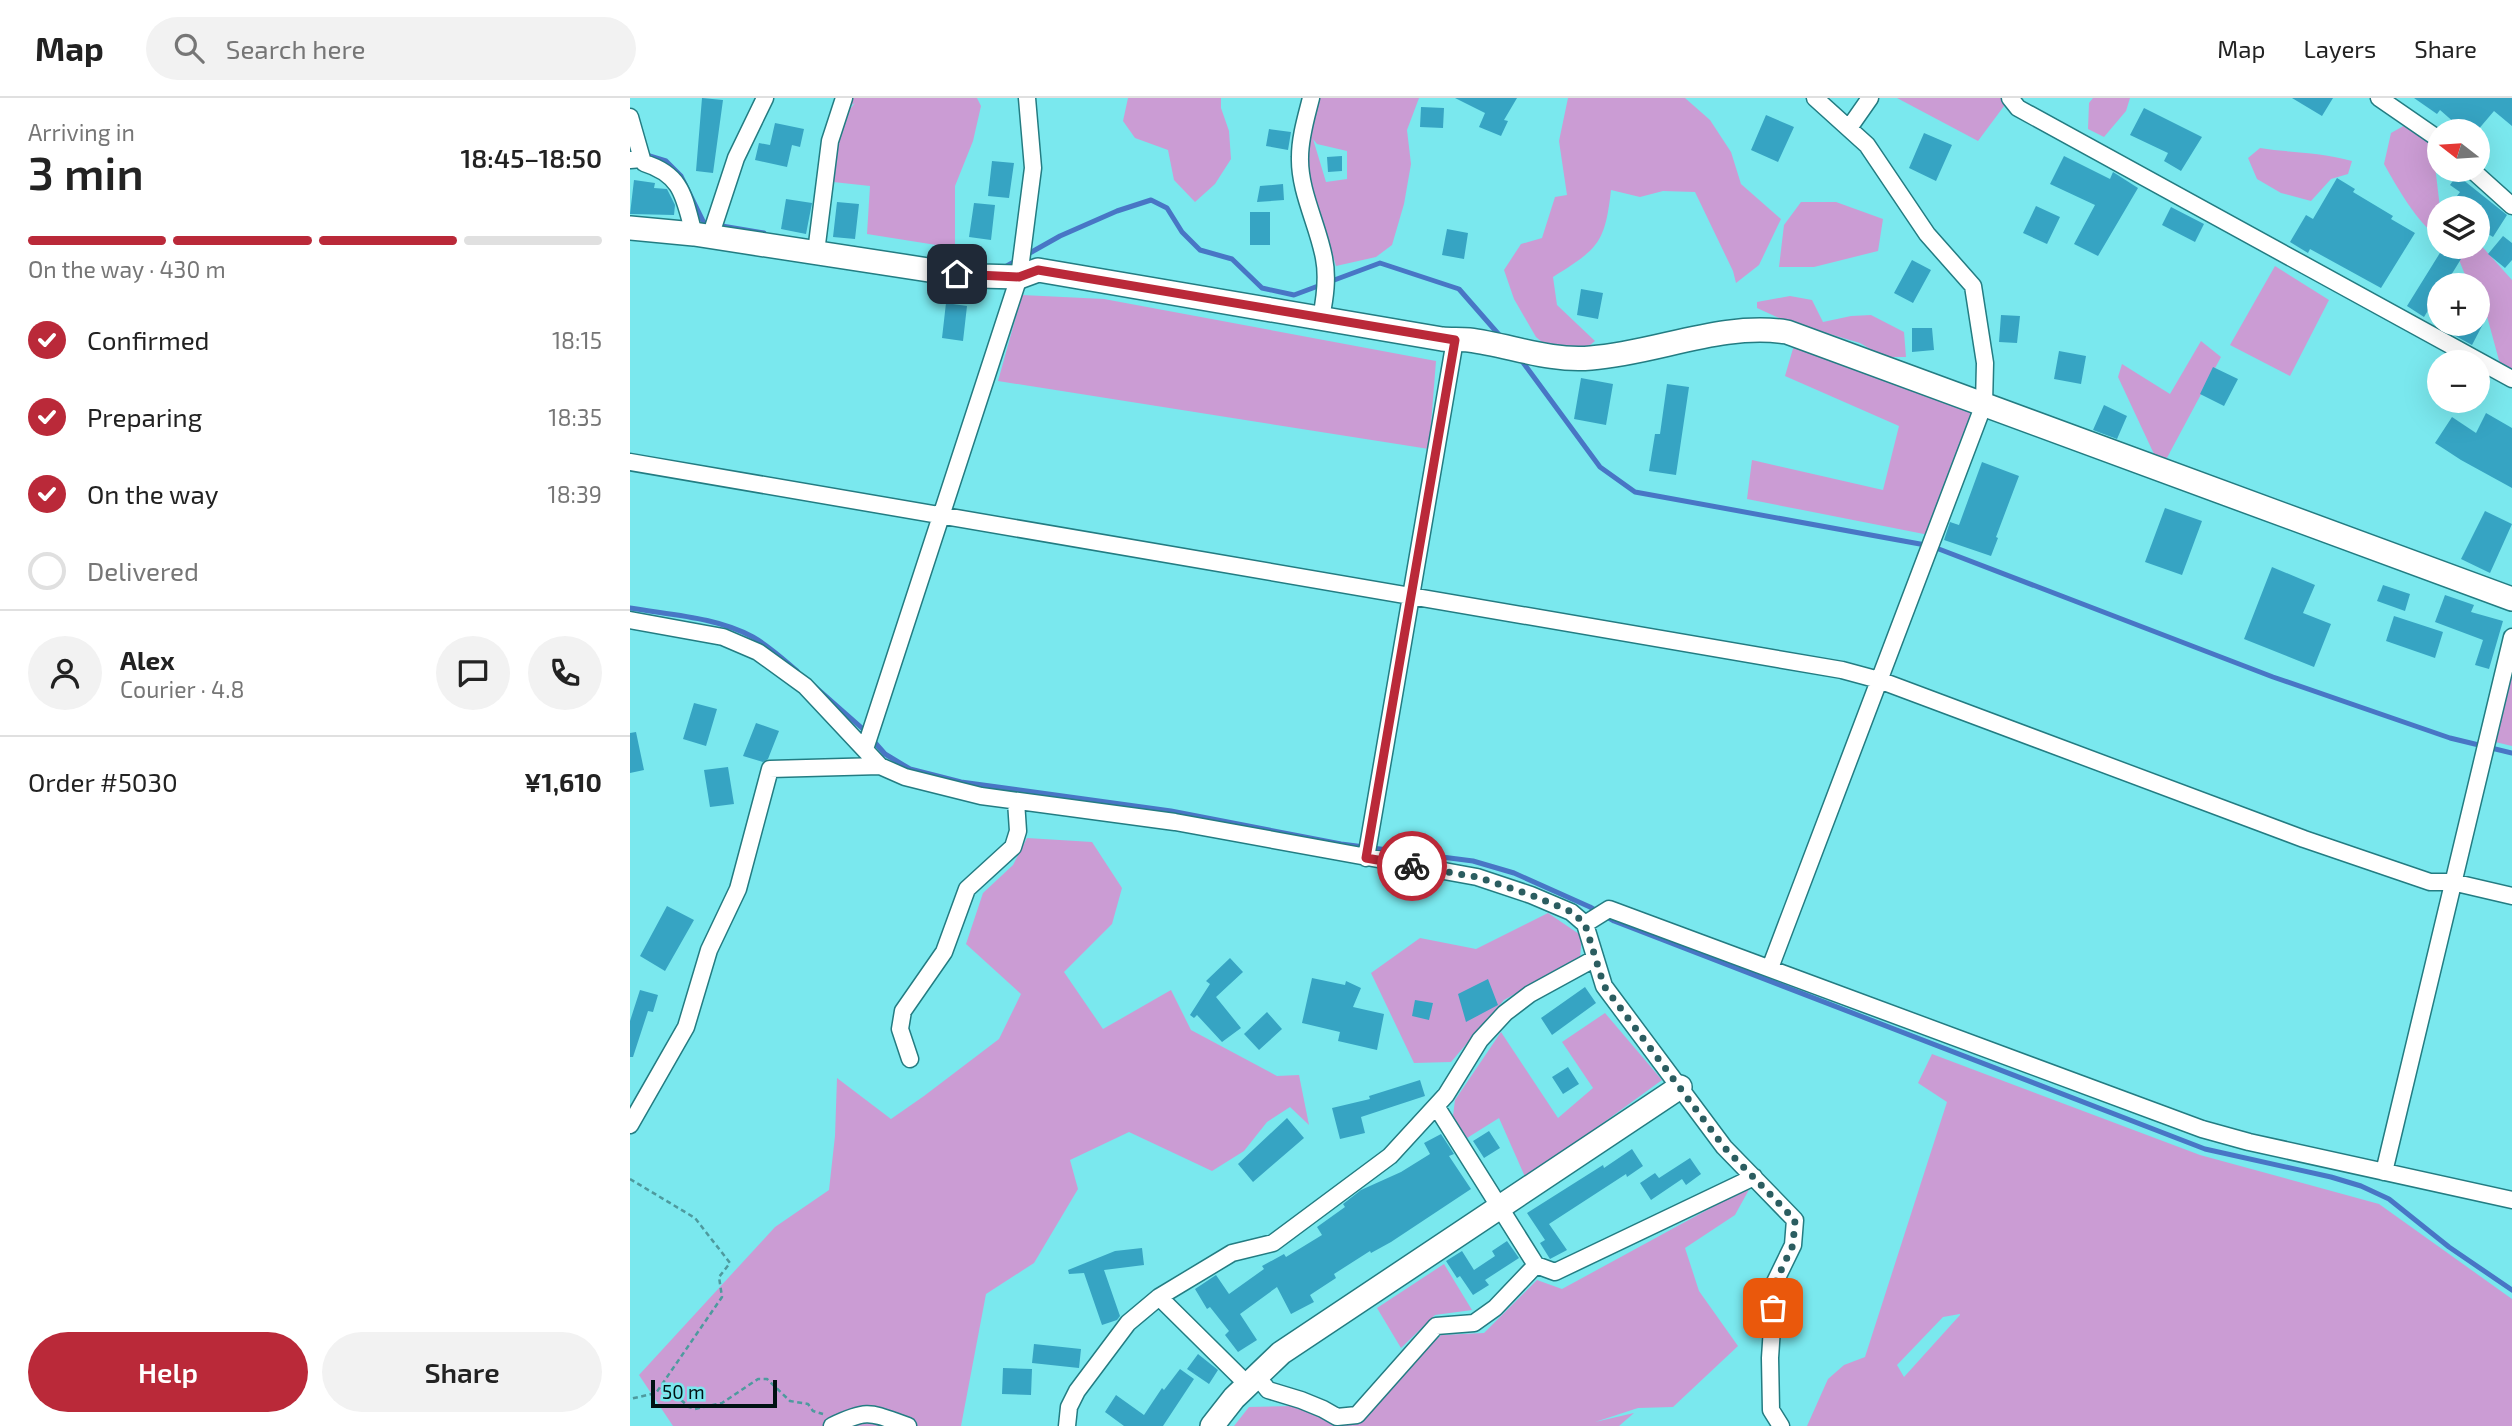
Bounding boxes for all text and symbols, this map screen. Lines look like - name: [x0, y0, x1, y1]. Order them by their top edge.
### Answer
- search box: [146, 17, 636, 80]
- text: Map: [35, 28, 104, 68]
- icon: search: [170, 29, 208, 67]
- text: Search here: [226, 33, 365, 64]
- text: Map: [2217, 34, 2265, 63]
- text: Layers: [2303, 34, 2376, 63]
- text: Share: [2414, 34, 2477, 63]
- text: Arriving in: [28, 118, 135, 146]
- north arrow: [2427, 119, 2490, 182]
- map controls: [2427, 119, 2490, 413]
- text: 18:45–18:50: [460, 142, 602, 173]
- text: 3 min: [28, 144, 144, 199]
- button: layers: [2427, 196, 2490, 259]
- pin: [927, 244, 987, 304]
- text: On the way · 430 m: [28, 255, 226, 283]
- icon: home: [938, 255, 976, 293]
- button: +: [2427, 273, 2490, 336]
- icon: check: [28, 321, 66, 359]
- text: Confirmed: [87, 324, 210, 355]
- text: 18:15: [552, 326, 602, 354]
- button: −: [2427, 350, 2490, 413]
- icon: check: [28, 398, 66, 436]
- text: Preparing: [87, 401, 202, 432]
- text: 18:35: [548, 403, 602, 431]
- icon: check: [28, 475, 66, 513]
- text: On the way: [87, 478, 218, 509]
- text: 18:39: [548, 480, 602, 508]
- text: Delivered: [87, 555, 199, 586]
- button: person: [28, 636, 102, 710]
- button: chat: [436, 636, 510, 710]
- button: phone: [528, 636, 602, 710]
- text: Alex: [120, 644, 175, 675]
- text: Courier · 4.8: [120, 675, 244, 703]
- text: Order #5030: [28, 766, 178, 797]
- text: ¥1,610: [524, 766, 602, 797]
- courier: [1377, 831, 1447, 901]
- icon: bike: [1393, 847, 1431, 885]
- pin: [1743, 1278, 1803, 1338]
- icon: bag: [1754, 1289, 1792, 1327]
- button: Help: [28, 1332, 308, 1412]
- button: Share: [322, 1332, 602, 1412]
- scale bar: [651, 1377, 777, 1409]
- text: 50 m: [662, 1380, 705, 1403]

